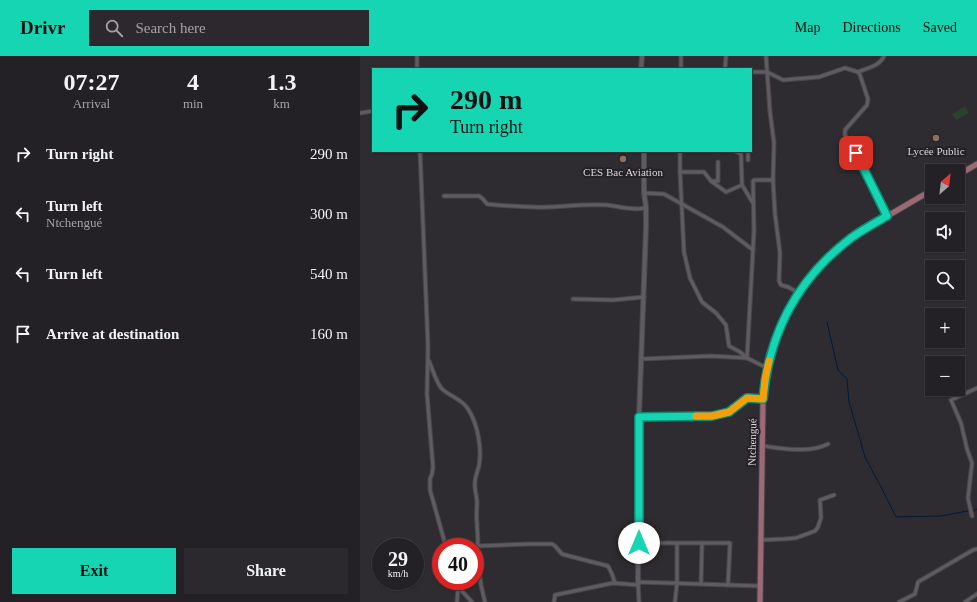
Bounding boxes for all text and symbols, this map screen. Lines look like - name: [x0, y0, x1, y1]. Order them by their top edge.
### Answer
- search box: [89, 10, 369, 46]
- text: Drivr: [20, 17, 65, 38]
- icon: search: [103, 17, 125, 39]
- text: Search here: [135, 20, 206, 36]
- text: Map: [795, 20, 820, 35]
- text: Directions: [842, 20, 901, 35]
- text: Saved: [923, 20, 957, 35]
- text: 07:27: [63, 69, 119, 95]
- text: 4: [187, 69, 199, 95]
- text: 1.3: [267, 69, 297, 95]
- icon: right: [384, 84, 436, 136]
- text: 290 m: [450, 84, 522, 115]
- text: Arrival: [73, 96, 110, 111]
- text: min: [183, 96, 203, 111]
- text: km: [273, 96, 290, 111]
- text: Turn right: [450, 117, 523, 137]
- marker: Lycée Public: [931, 133, 941, 143]
- pin: [839, 136, 873, 170]
- icon: arrive: [845, 142, 867, 164]
- icon: right: [12, 143, 34, 165]
- place label: Lycée Public: [907, 145, 965, 157]
- text: Turn right: [46, 146, 113, 162]
- text: 290 m: [310, 146, 348, 162]
- marker: CES Bac Aviation: [618, 154, 628, 164]
- north arrow: [925, 164, 965, 204]
- map controls: [925, 164, 965, 396]
- place label: CES Bac Aviation: [583, 166, 663, 178]
- text: Turn left: [46, 198, 103, 214]
- icon: left: [12, 203, 34, 225]
- text: 300 m: [310, 206, 348, 222]
- button: sound: [925, 212, 965, 252]
- text: Ntchengué: [46, 215, 102, 230]
- button: search: [925, 260, 965, 300]
- icon: left: [12, 263, 34, 285]
- text: Turn left: [46, 266, 103, 282]
- text: 540 m: [310, 266, 348, 282]
- button: +: [925, 308, 965, 348]
- icon: arrive: [12, 323, 34, 345]
- text: Arrive at destination: [46, 326, 179, 342]
- text: 160 m: [310, 326, 348, 342]
- button: −: [925, 356, 965, 396]
- street label: Ntchengué: [746, 418, 758, 466]
- position arrow: [618, 522, 660, 564]
- speed limit sign: 40: [432, 538, 484, 590]
- button: Exit: [12, 548, 176, 594]
- button: Share: [184, 548, 348, 594]
- text: 29: [388, 548, 408, 570]
- text: km/h: [388, 568, 408, 579]

